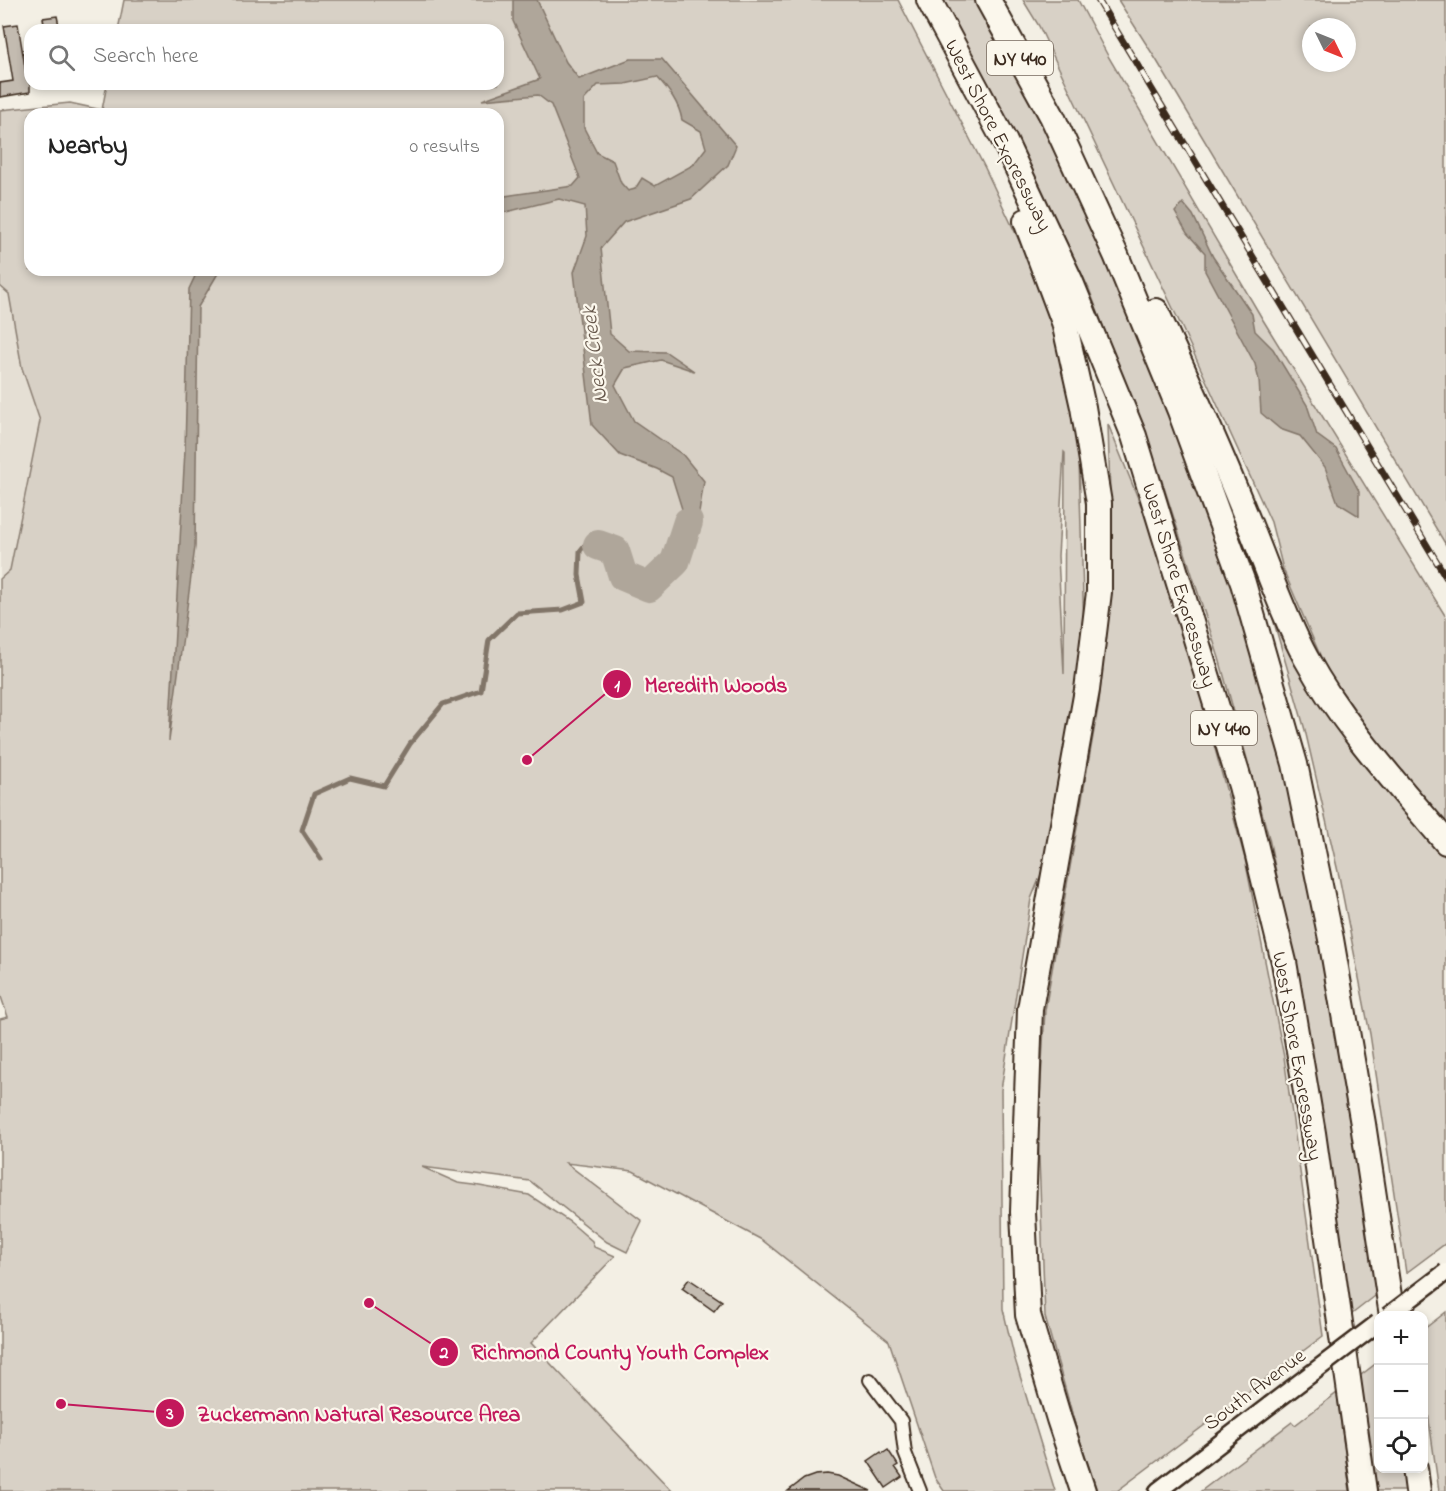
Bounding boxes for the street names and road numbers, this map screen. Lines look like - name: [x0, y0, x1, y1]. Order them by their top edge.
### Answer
- street label: West Shore Expressway: [934, 35, 1059, 238]
- road number: NY 440: [987, 41, 1053, 75]
- street label: West Shore Expressway: [1131, 480, 1223, 692]
- road number: NY 440: [1191, 711, 1257, 745]
- street label: West Shore Expressway: [1261, 949, 1329, 1164]
- street label: South Avenue: [1198, 1342, 1313, 1439]

